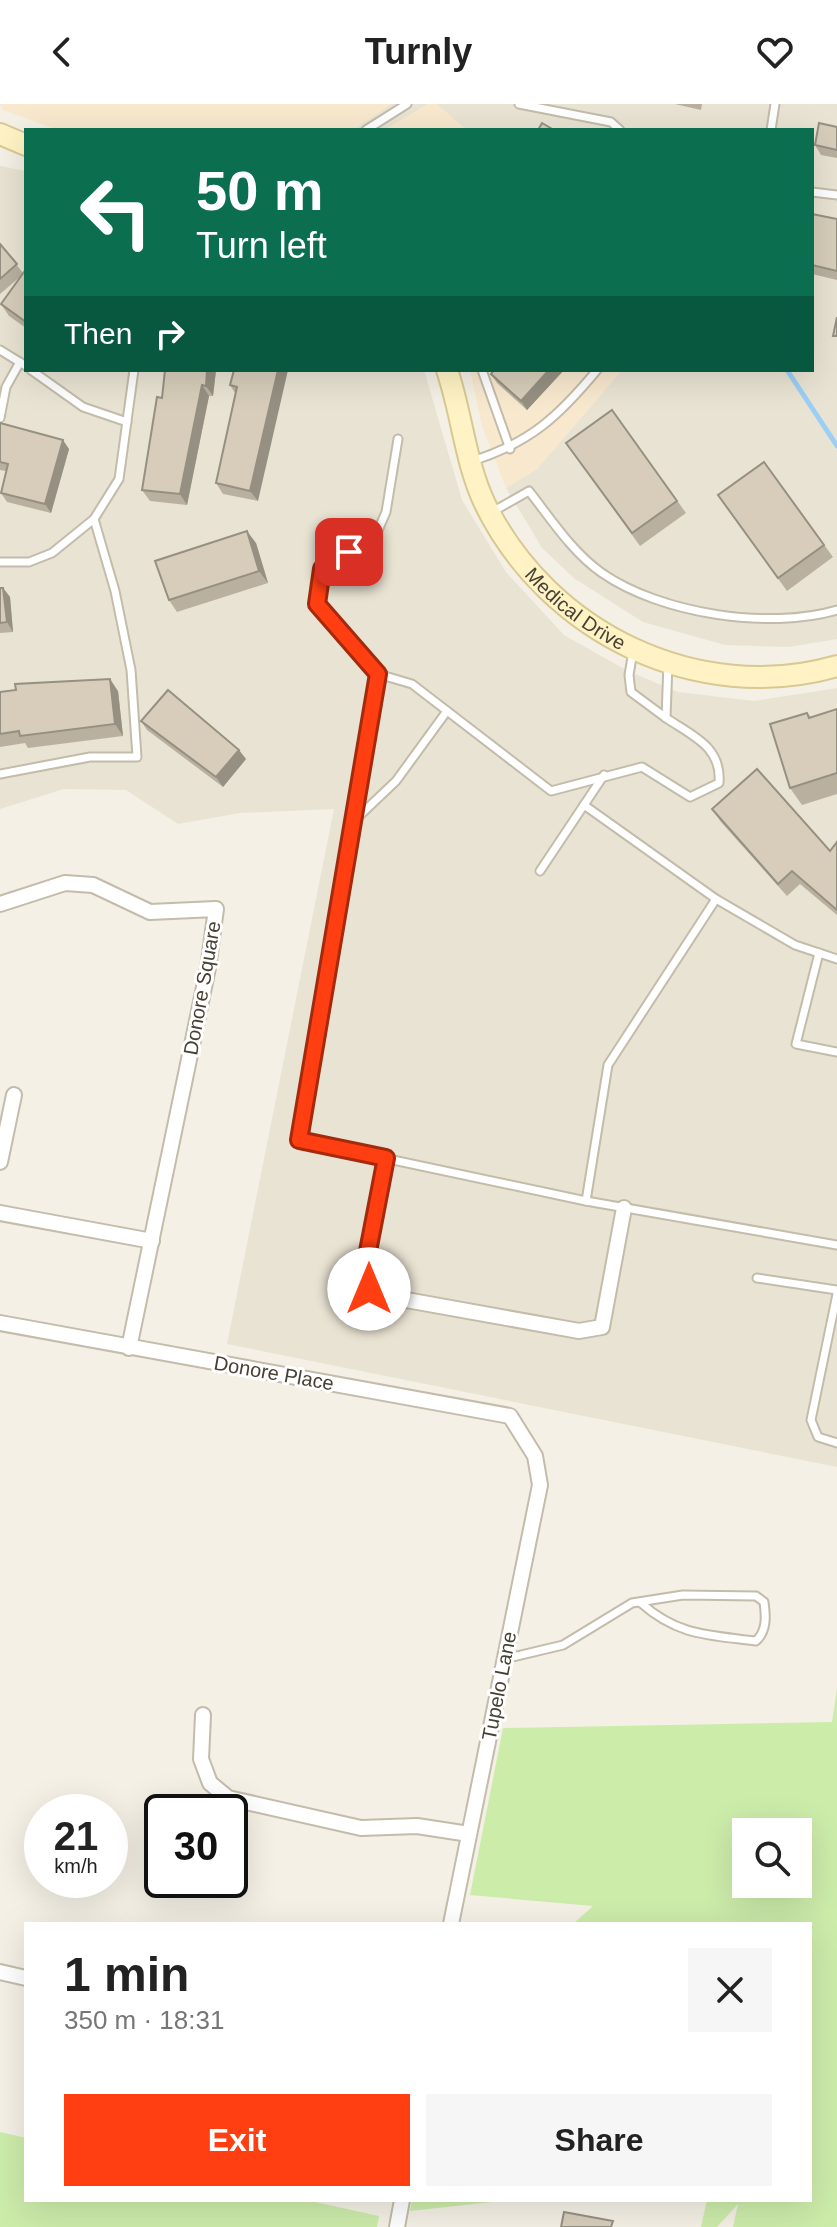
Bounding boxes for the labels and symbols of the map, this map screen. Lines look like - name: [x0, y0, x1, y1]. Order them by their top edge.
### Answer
- pin: [315, 518, 383, 586]
- street label: Medical Drive: [521, 563, 629, 654]
- street label: Donore Square: [179, 919, 225, 1057]
- position arrow: [327, 1247, 411, 1331]
- street label: Donore Place: [212, 1352, 336, 1394]
- street label: Tupelo Lane: [478, 1630, 520, 1742]
- speed limit sign: 30: [144, 1794, 248, 1898]

